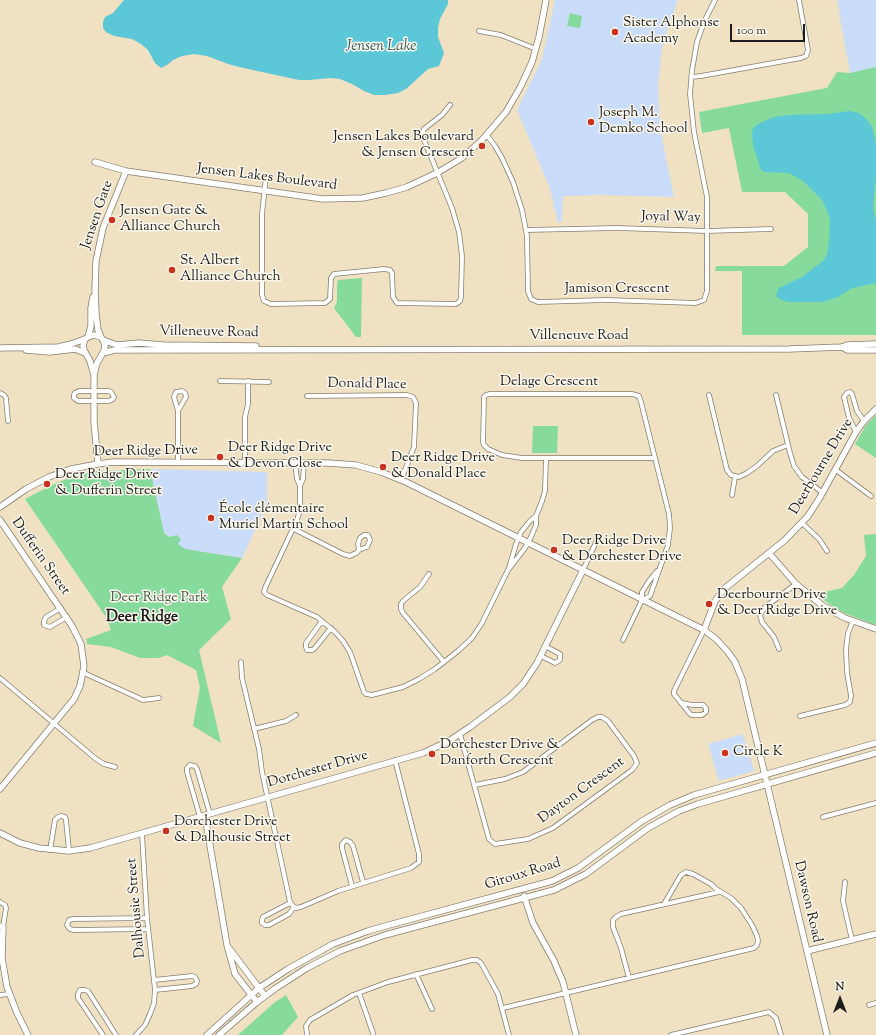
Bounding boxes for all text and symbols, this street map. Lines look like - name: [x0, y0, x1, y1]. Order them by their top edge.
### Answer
- place label: Sister Alphonse Academy: [623, 16, 719, 48]
- scale bar: [732, 16, 807, 42]
- text: 100 m: [737, 22, 766, 40]
- marker: Sister Alphonse Academy: [610, 27, 620, 37]
- water label: Jensen Lake: [346, 38, 416, 56]
- place label: Joseph M. Demko School: [599, 106, 688, 138]
- marker: Joseph M. Demko School: [586, 117, 596, 127]
- place label: Jensen Lakes Boulevard & Jensen Crescent: [333, 130, 474, 162]
- marker: Jensen Lakes Boulevard & Jensen Crescent: [477, 141, 487, 151]
- street label: Jensen Lakes Boulevard: [196, 161, 338, 195]
- street label: Jensen Gate: [78, 179, 118, 251]
- place label: Jensen Gate & Alliance Church: [120, 204, 221, 236]
- street label: Joyal Way: [641, 209, 701, 227]
- marker: Jensen Gate & Alliance Church: [107, 215, 117, 225]
- place label: St. Albert Alliance Church: [180, 254, 281, 286]
- marker: St. Albert Alliance Church: [167, 265, 177, 275]
- street label: Jamison Crescent: [565, 282, 669, 298]
- street label: Villeneuve Road: [159, 324, 259, 342]
- street label: Villeneuve Road: [529, 329, 629, 345]
- street label: Delage Crescent: [500, 375, 598, 391]
- street label: Donald Place: [327, 376, 407, 394]
- street label: Deerbourne Drive: [787, 416, 857, 518]
- place label: Deer Ridge Drive & Devon Close: [228, 441, 332, 474]
- street label: Deer Ridge Drive: [94, 443, 198, 461]
- place label: Deer Ridge Drive & Donald Place: [391, 451, 495, 484]
- marker: Deer Ridge Drive & Devon Close: [215, 452, 225, 462]
- marker: Deer Ridge Drive & Donald Place: [378, 462, 388, 472]
- place label: Deer Ridge Drive & Dufferin Street: [55, 468, 162, 500]
- marker: Deer Ridge Drive & Dufferin Street: [42, 479, 52, 489]
- place label: École élémentaire Muriel Martin School: [219, 502, 348, 534]
- marker: École élémentaire Muriel Martin School: [206, 513, 216, 523]
- street label: Dufferin Street: [7, 515, 73, 599]
- place label: Deer Ridge Drive & Dorchester Drive: [562, 534, 682, 566]
- marker: Deer Ridge Drive & Dorchester Drive: [549, 545, 559, 555]
- place label: Deerbourne Drive & Deer Ridge Drive: [717, 588, 837, 620]
- park label: Deer Ridge Park: [110, 591, 208, 607]
- marker: Deerbourne Drive & Deer Ridge Drive: [704, 599, 714, 609]
- district label: Deer Ridge: [106, 609, 178, 627]
- place label: Dorchester Drive & Danforth Crescent: [440, 738, 560, 770]
- place label: Circle K: [733, 745, 783, 761]
- street label: Dorchester Drive: [266, 748, 370, 792]
- marker: Circle K: [720, 748, 730, 758]
- marker: Dorchester Drive & Danforth Crescent: [427, 749, 437, 759]
- street label: Dayton Crescent: [536, 754, 628, 828]
- place label: Dorchester Drive & Dalhousie Street: [174, 815, 291, 848]
- marker: Dorchester Drive & Dalhousie Street: [161, 826, 171, 836]
- street label: Giroux Road: [483, 855, 563, 895]
- street label: Dalhousie Street: [124, 857, 150, 959]
- street label: Dawson Road: [789, 859, 825, 945]
- north arrow: [820, 979, 860, 1019]
- text: N: [836, 979, 844, 995]

